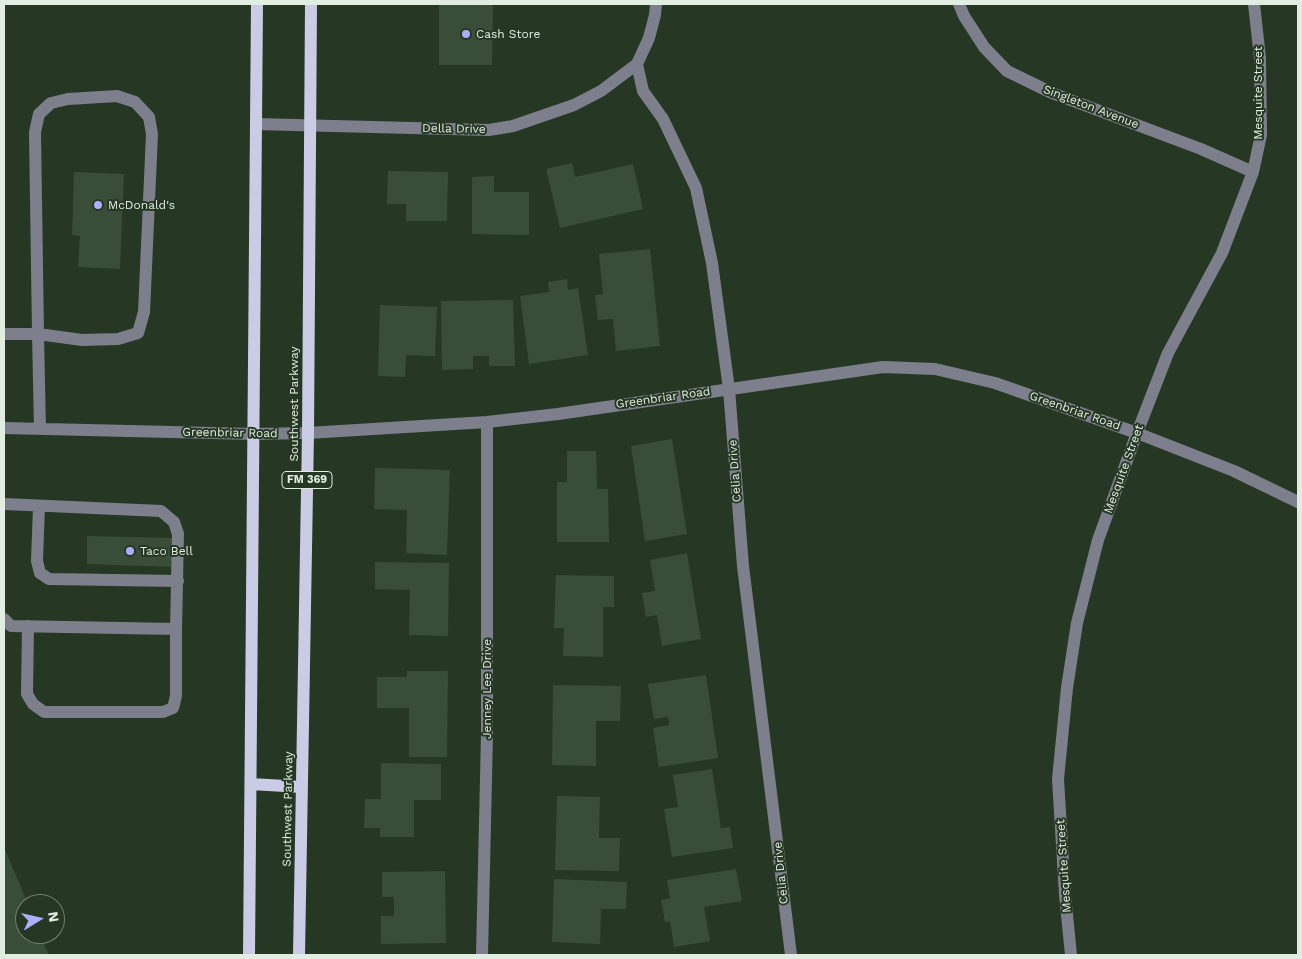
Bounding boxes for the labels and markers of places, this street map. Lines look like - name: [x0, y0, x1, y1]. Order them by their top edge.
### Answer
- place label: Cash Store: [476, 27, 540, 41]
- marker: Cash Store: [460, 28, 472, 40]
- place label: McDonald's: [108, 198, 175, 212]
- marker: McDonald's: [92, 199, 104, 211]
- place label: Taco Bell: [140, 544, 193, 558]
- marker: Taco Bell: [124, 545, 136, 557]

